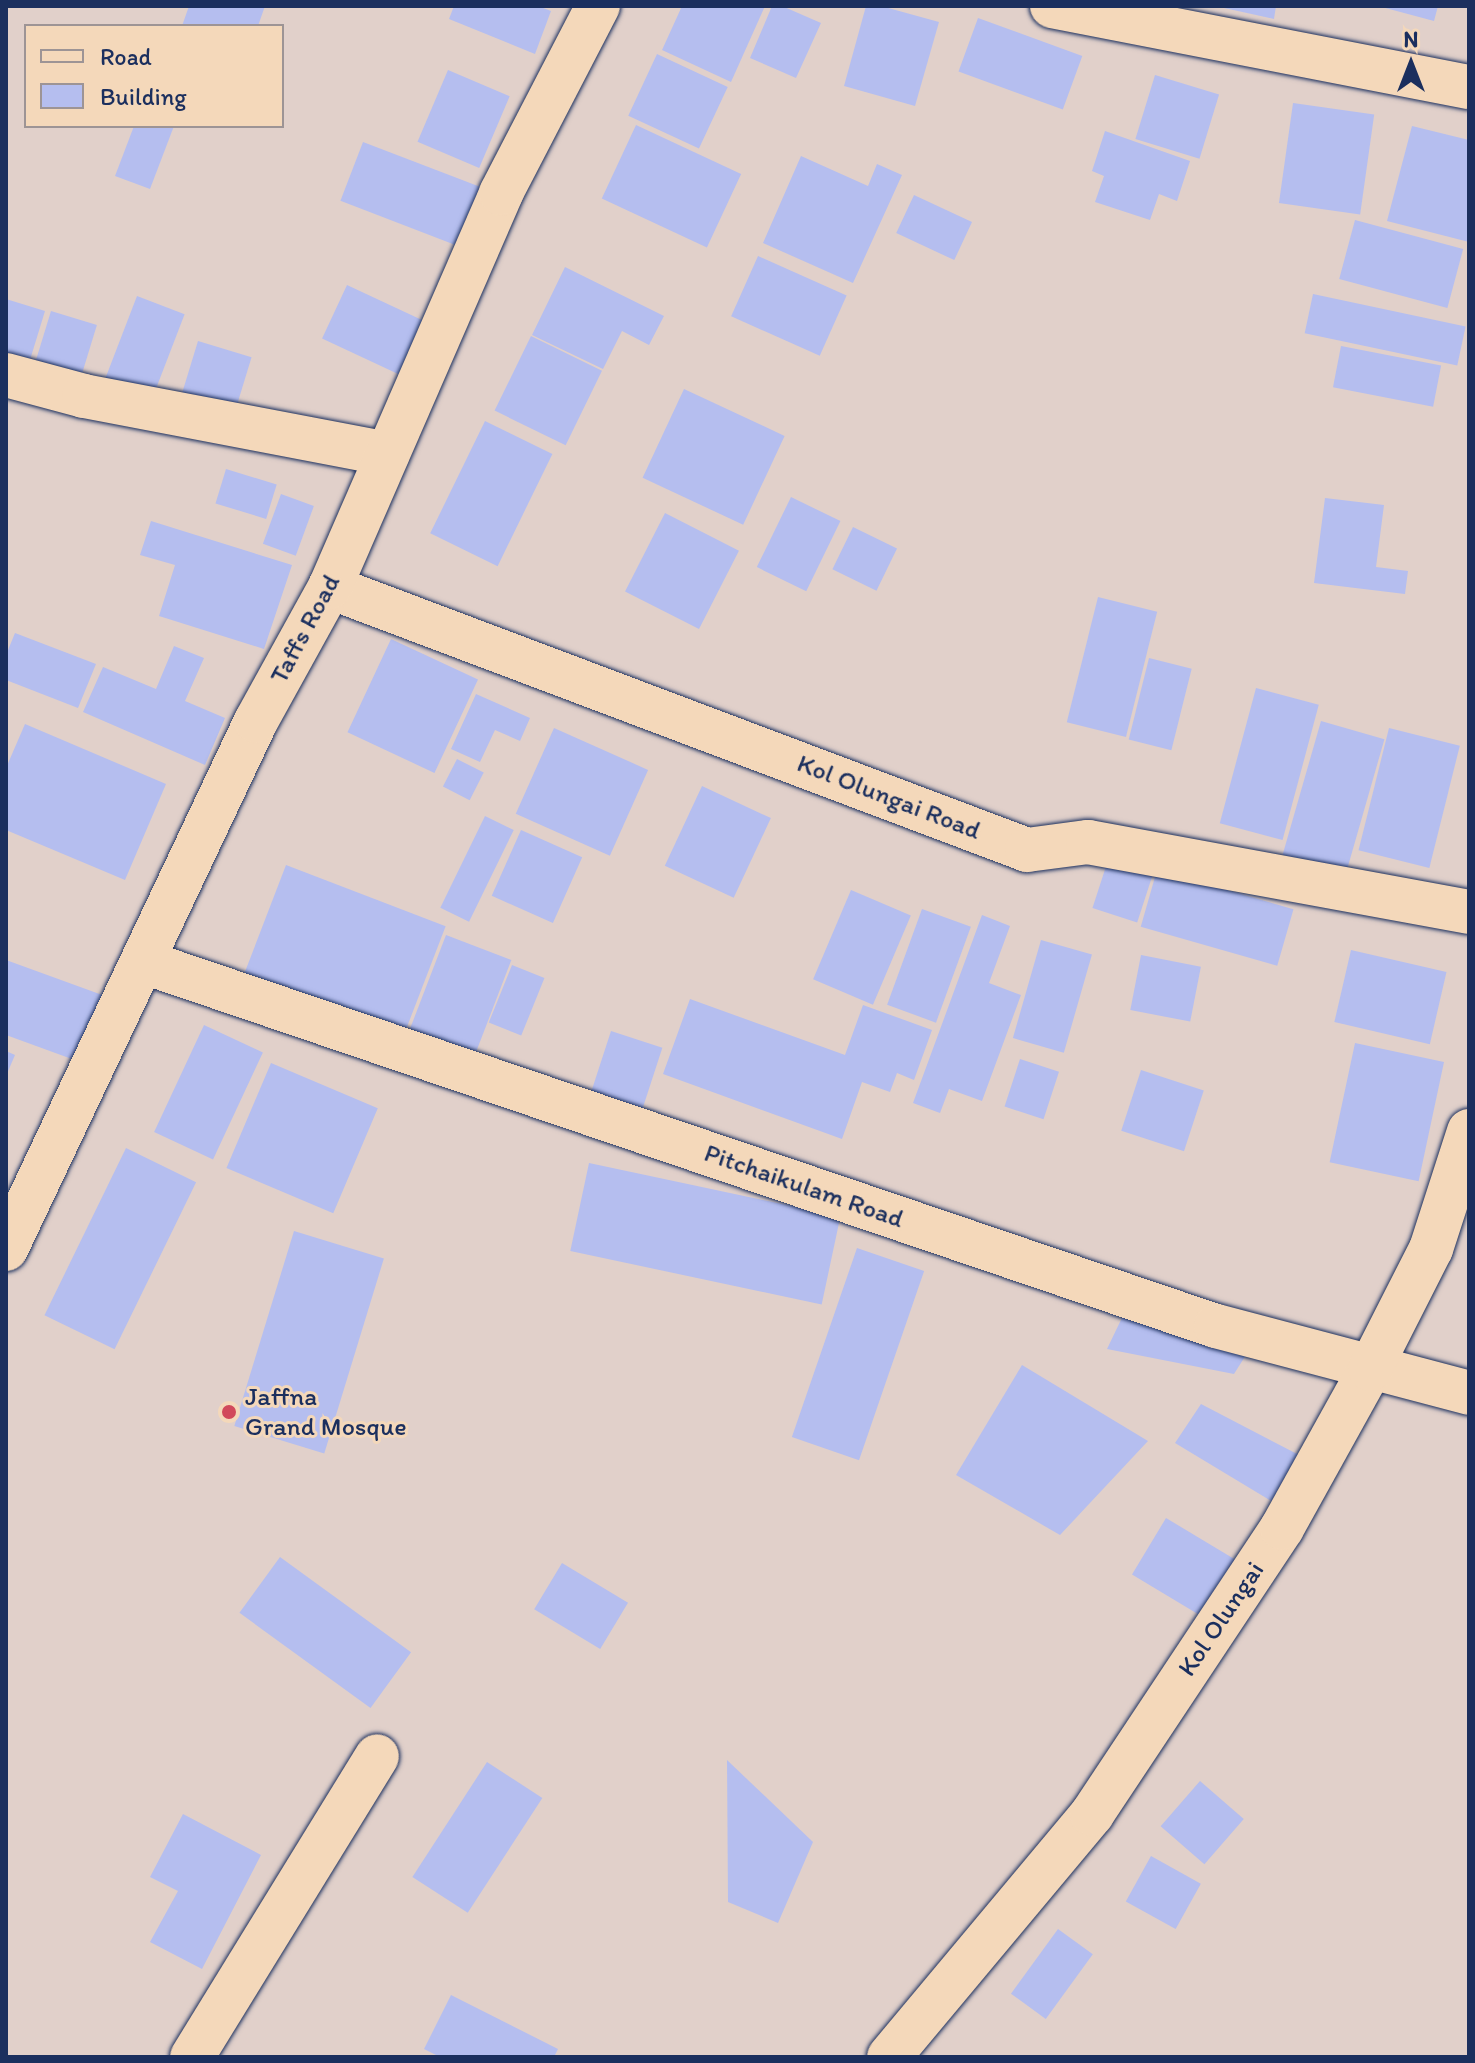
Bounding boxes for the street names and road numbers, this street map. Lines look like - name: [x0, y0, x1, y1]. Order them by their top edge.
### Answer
- street label: Taffs Road: [264, 570, 346, 688]
- street label: Kol Olungai Road: [794, 748, 984, 846]
- street label: Pitchaikulam Road: [701, 1137, 907, 1235]
- street label: Kol Olungai: [1172, 1556, 1270, 1682]

